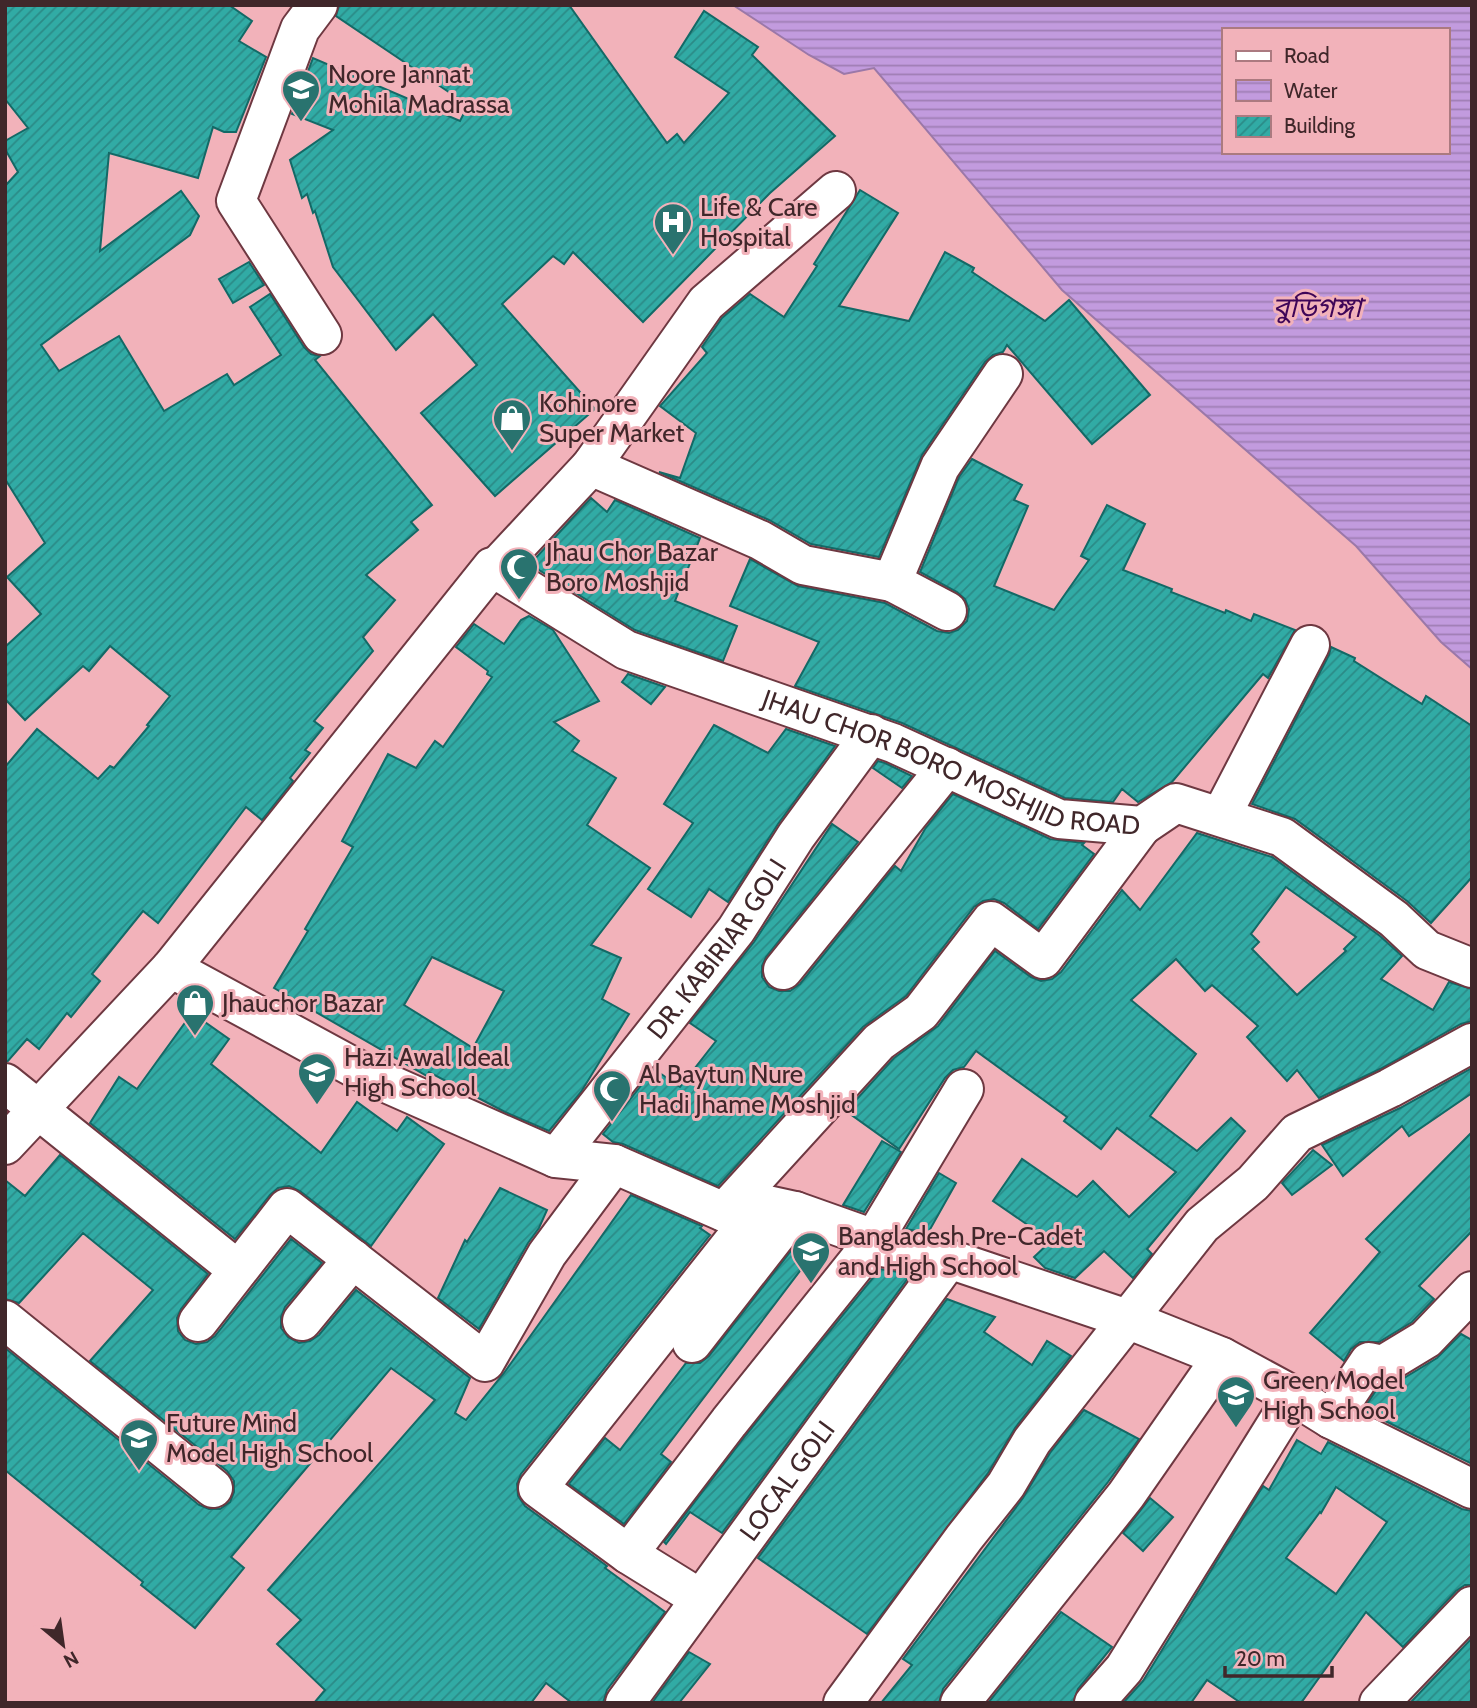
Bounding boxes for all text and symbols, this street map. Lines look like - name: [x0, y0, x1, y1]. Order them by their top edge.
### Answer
- legend: [1222, 28, 1449, 154]
- text: Road: [1284, 43, 1330, 68]
- place label: Noore Jannat Mohila Madrassa: [328, 58, 510, 120]
- school or university icon: Noore Jannat Mohila Madrassa: [280, 68, 322, 123]
- text: Water: [1284, 78, 1338, 103]
- text: Building: [1284, 113, 1356, 138]
- place label: Life & Care Hospital: [700, 191, 817, 253]
- hospital icon: Life & Care Hospital: [652, 201, 694, 256]
- water label: বুড়িগঙ্গা: [1273, 290, 1367, 324]
- place label: Kohinore Super Market: [539, 387, 685, 449]
- shop icon: Kohinore Super Market: [491, 397, 533, 452]
- place label: Jhau Chor Bazar Boro Moshjid: [545, 536, 719, 598]
- mosque icon: Jhau Chor Bazar Boro Moshjid: [498, 546, 540, 601]
- street label: JHAU CHOR BORO MOSHJID ROAD: [757, 682, 1141, 842]
- street label: DR. KABIRIAR GOLI: [640, 853, 793, 1045]
- shop icon: Jhauchor Bazar: [174, 982, 216, 1037]
- place label: Jhauchor Bazar: [221, 987, 385, 1019]
- place label: Hazi Awal Ideal High School: [344, 1041, 509, 1103]
- school or university icon: Hazi Awal Ideal High School: [296, 1051, 338, 1106]
- place label: Al Baytun Nure Hadi Jhame Moshjid: [639, 1058, 856, 1120]
- mosque icon: Al Baytun Nure Hadi Jhame Moshjid: [591, 1068, 633, 1123]
- place label: Bangladesh Pre-Cadet and High School: [838, 1220, 1083, 1282]
- school or university icon: Bangladesh Pre-Cadet and High School: [790, 1230, 832, 1285]
- place label: Green Model High School: [1263, 1364, 1404, 1426]
- school or university icon: Green Model High School: [1215, 1374, 1257, 1429]
- place label: Future Mind Model High School: [166, 1407, 373, 1469]
- street label: LOCAL GOLI: [733, 1415, 841, 1547]
- school or university icon: Future Mind Model High School: [118, 1417, 160, 1472]
- north arrow: [28, 1610, 98, 1680]
- scale bar: [1225, 1634, 1332, 1678]
- text: N: [60, 1646, 82, 1673]
- text: 20 m: [1236, 1646, 1285, 1671]

